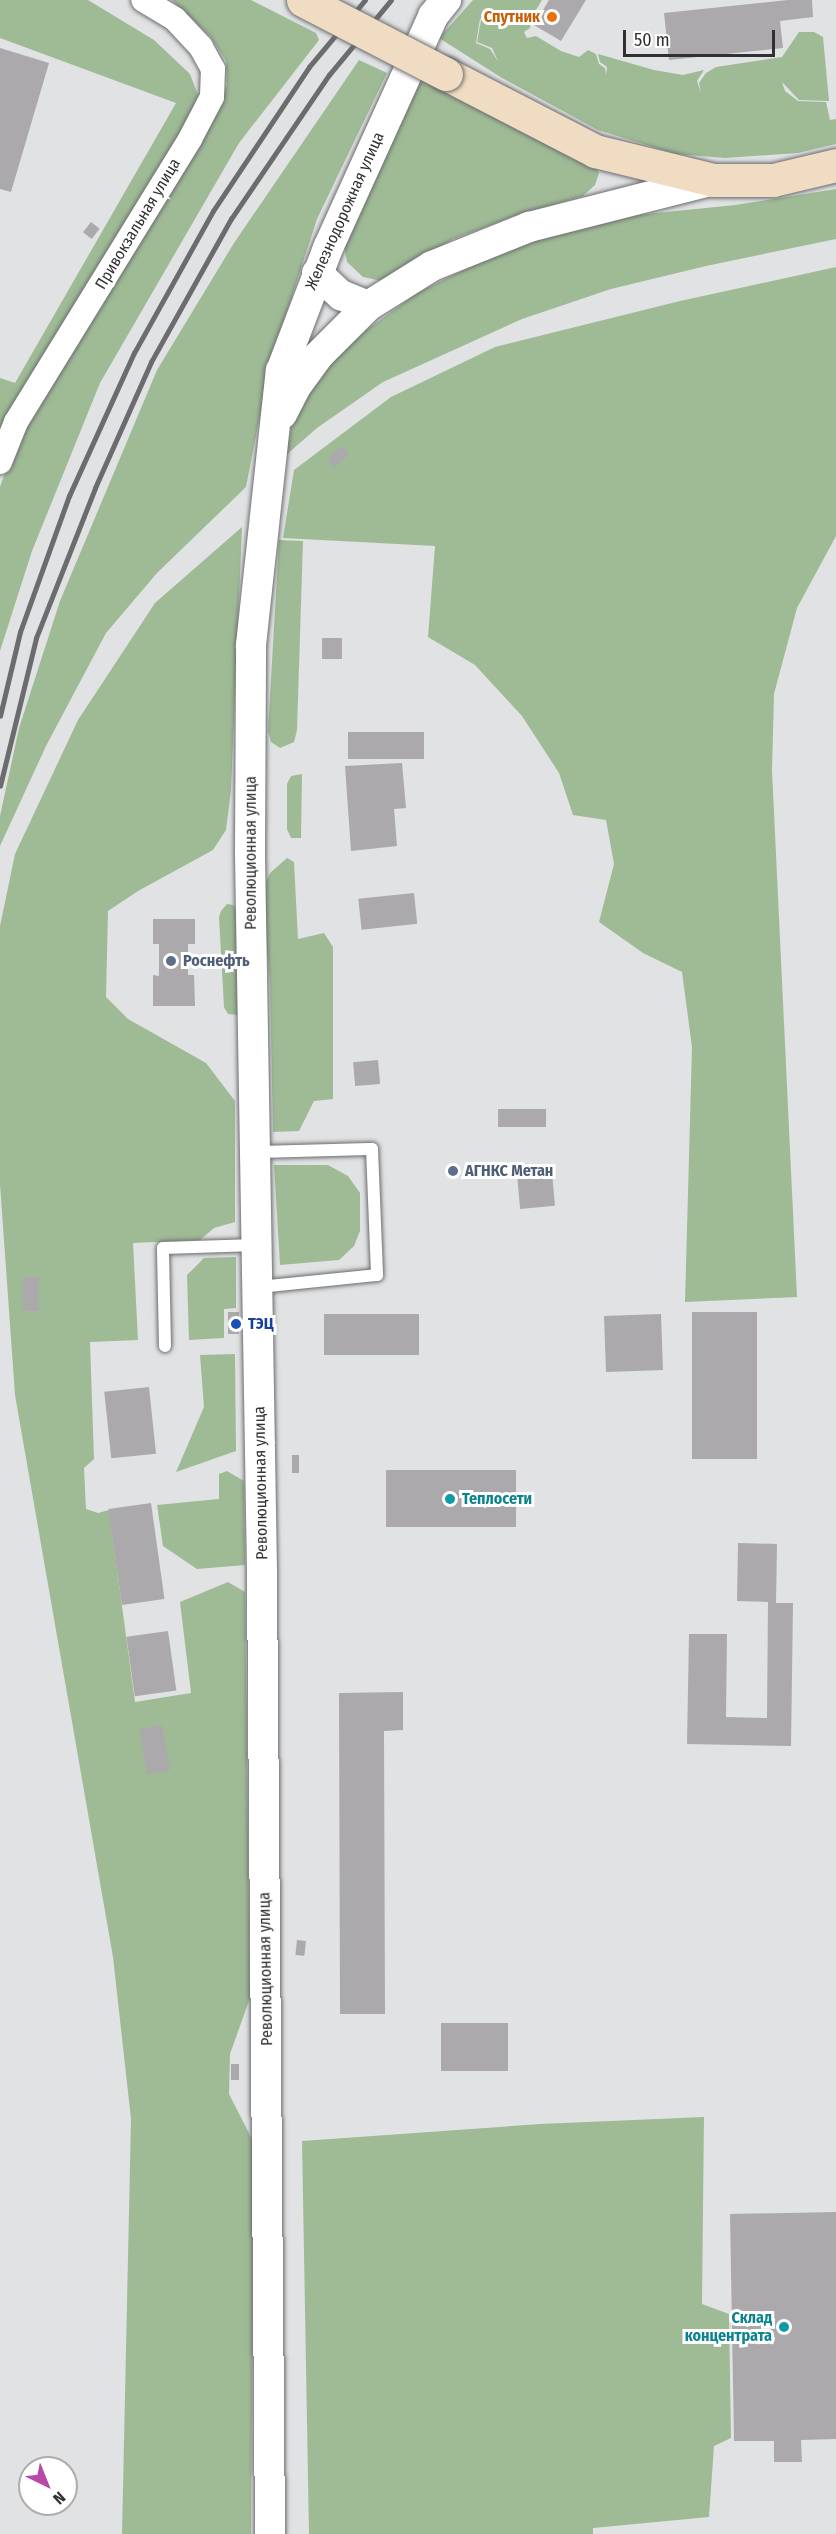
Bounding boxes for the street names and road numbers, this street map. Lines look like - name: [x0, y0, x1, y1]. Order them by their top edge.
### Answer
- street label: Железнодорожная улица: [302, 129, 388, 293]
- street label: Привокзальная улица: [91, 155, 185, 293]
- street label: Революционная улица: [241, 776, 261, 930]
- street label: Революционная улица: [250, 1406, 272, 1560]
- street label: Революционная улица: [255, 1892, 277, 2046]

